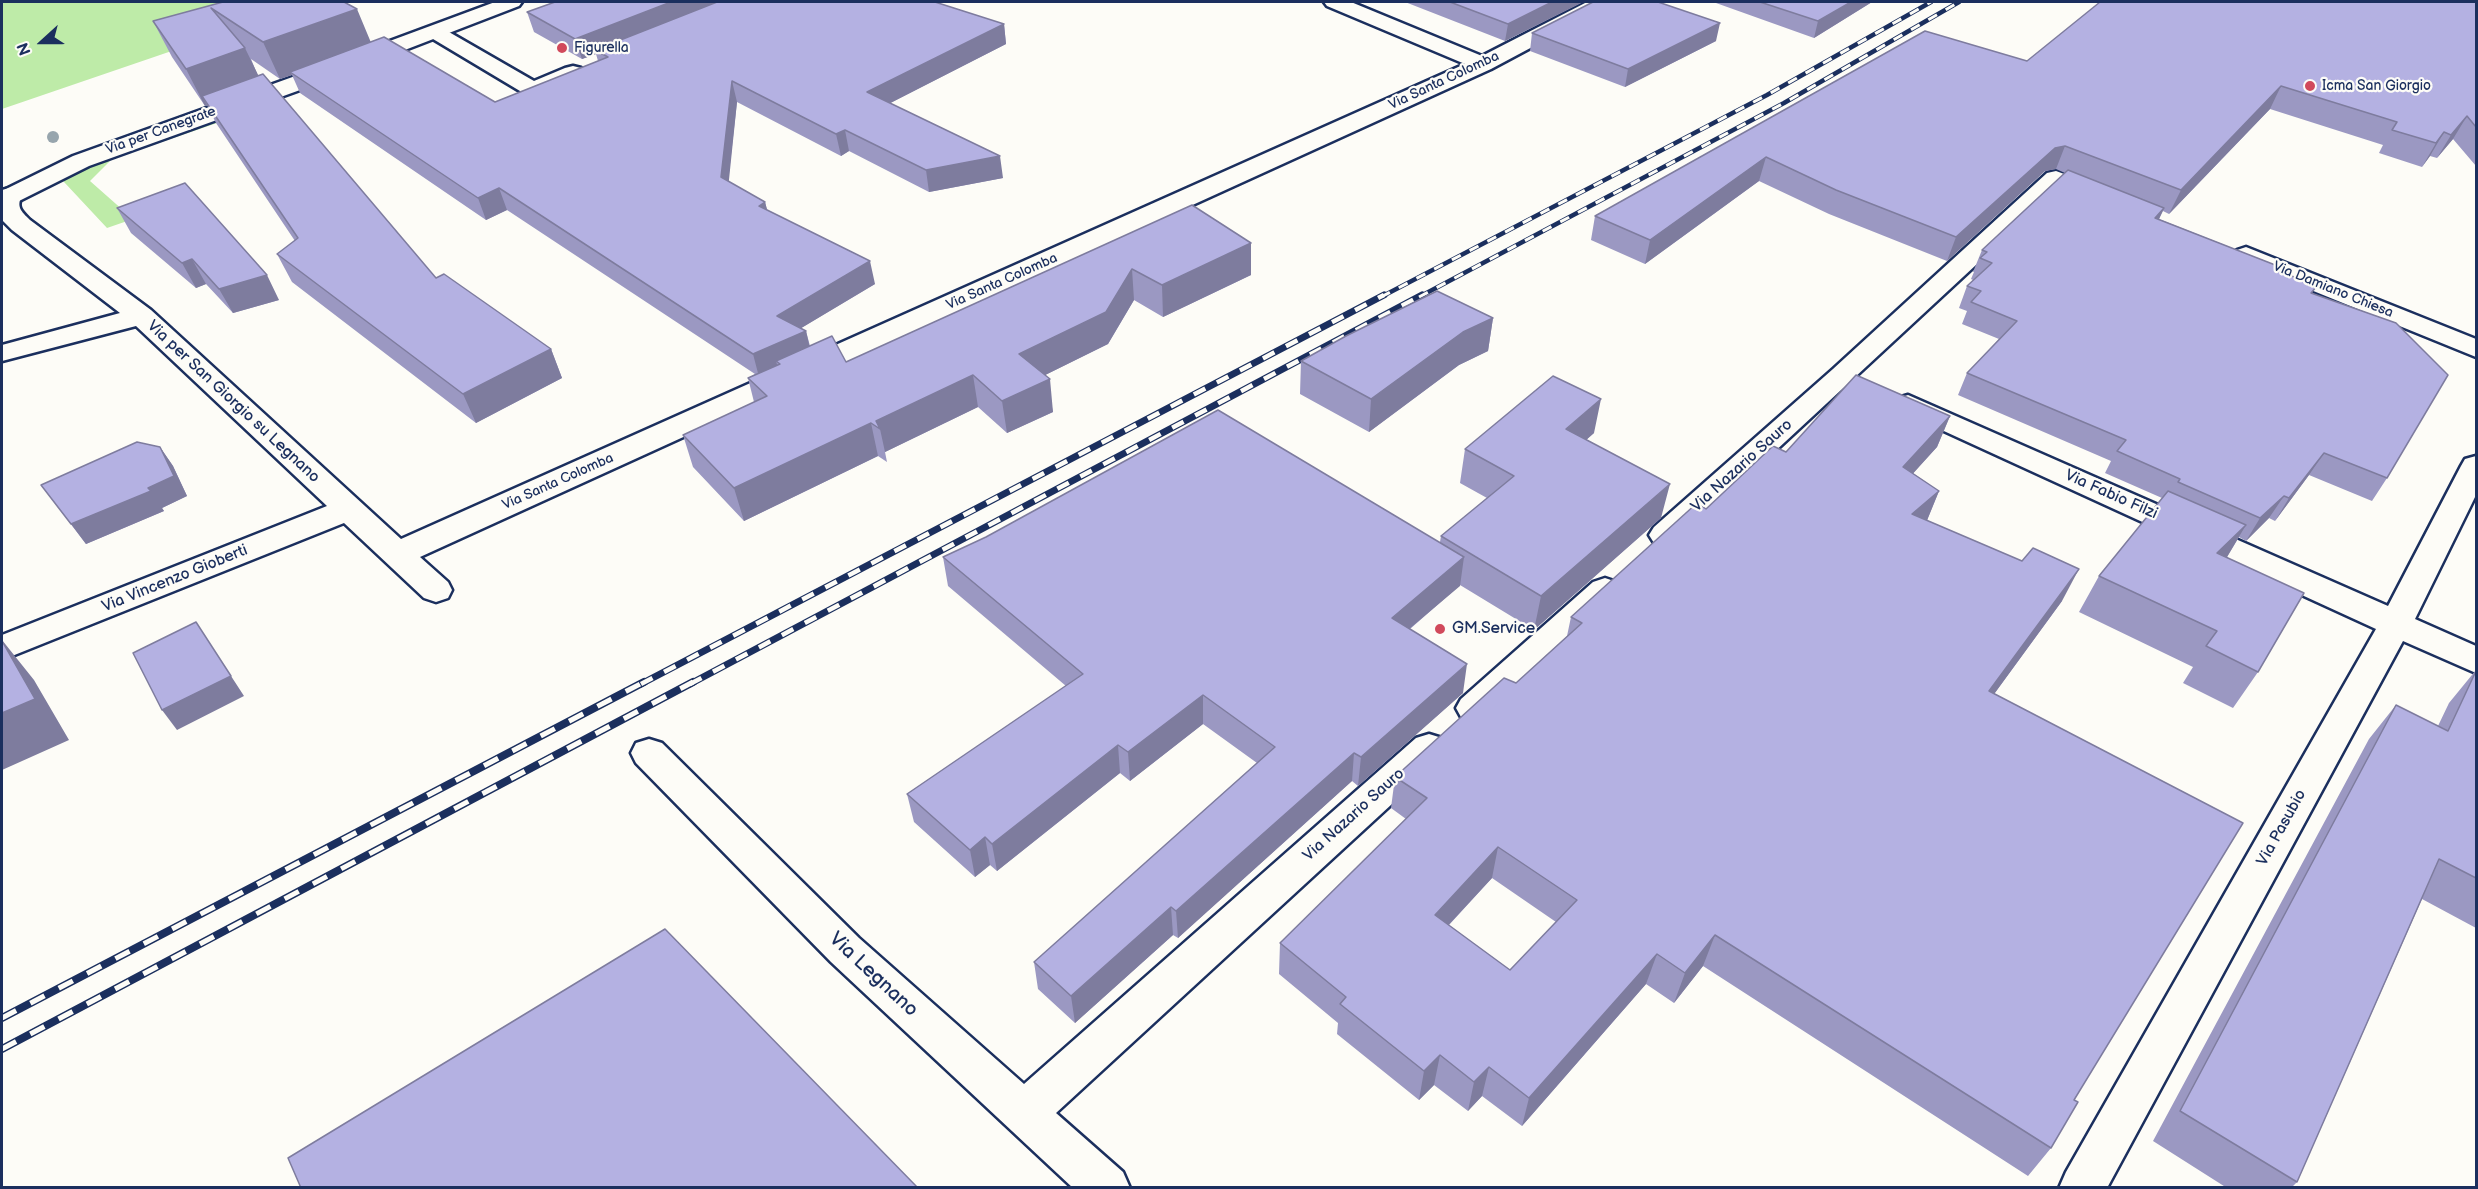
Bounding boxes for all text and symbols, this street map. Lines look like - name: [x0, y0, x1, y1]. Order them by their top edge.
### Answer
- north arrow: [12, 12, 72, 72]
- text: N: [14, 40, 36, 58]
- place label: Figurella: [574, 40, 629, 56]
- marker: Figurella: [555, 41, 569, 55]
- street label: Via Santa Colomba: [1386, 48, 1502, 114]
- place label: Icma San Giorgio: [2322, 78, 2431, 94]
- marker: Icma San Giorgio: [2303, 79, 2317, 93]
- street label: Via per Canegrate: [104, 103, 218, 159]
- street label: Via Santa Colomba: [944, 250, 1060, 314]
- street label: Via Damiano Chiesa: [2270, 258, 2396, 322]
- street label: Via per San Giorgio su Legnano: [143, 317, 323, 487]
- street label: Via Nazario Sauro: [1687, 415, 1797, 517]
- street label: Via Santa Colomba: [500, 450, 616, 514]
- street label: Via Fabio Filzi: [2062, 466, 2160, 524]
- street label: Via Vincenzo Gioberti: [99, 541, 251, 617]
- place label: GM.Service: [1452, 619, 1535, 639]
- marker: GM.Service: [1433, 622, 1447, 636]
- street label: Via Nazario Sauro: [1299, 764, 1409, 866]
- street label: Via Pasubio: [2253, 787, 2311, 869]
- street label: Via Legnano: [823, 928, 923, 1022]

